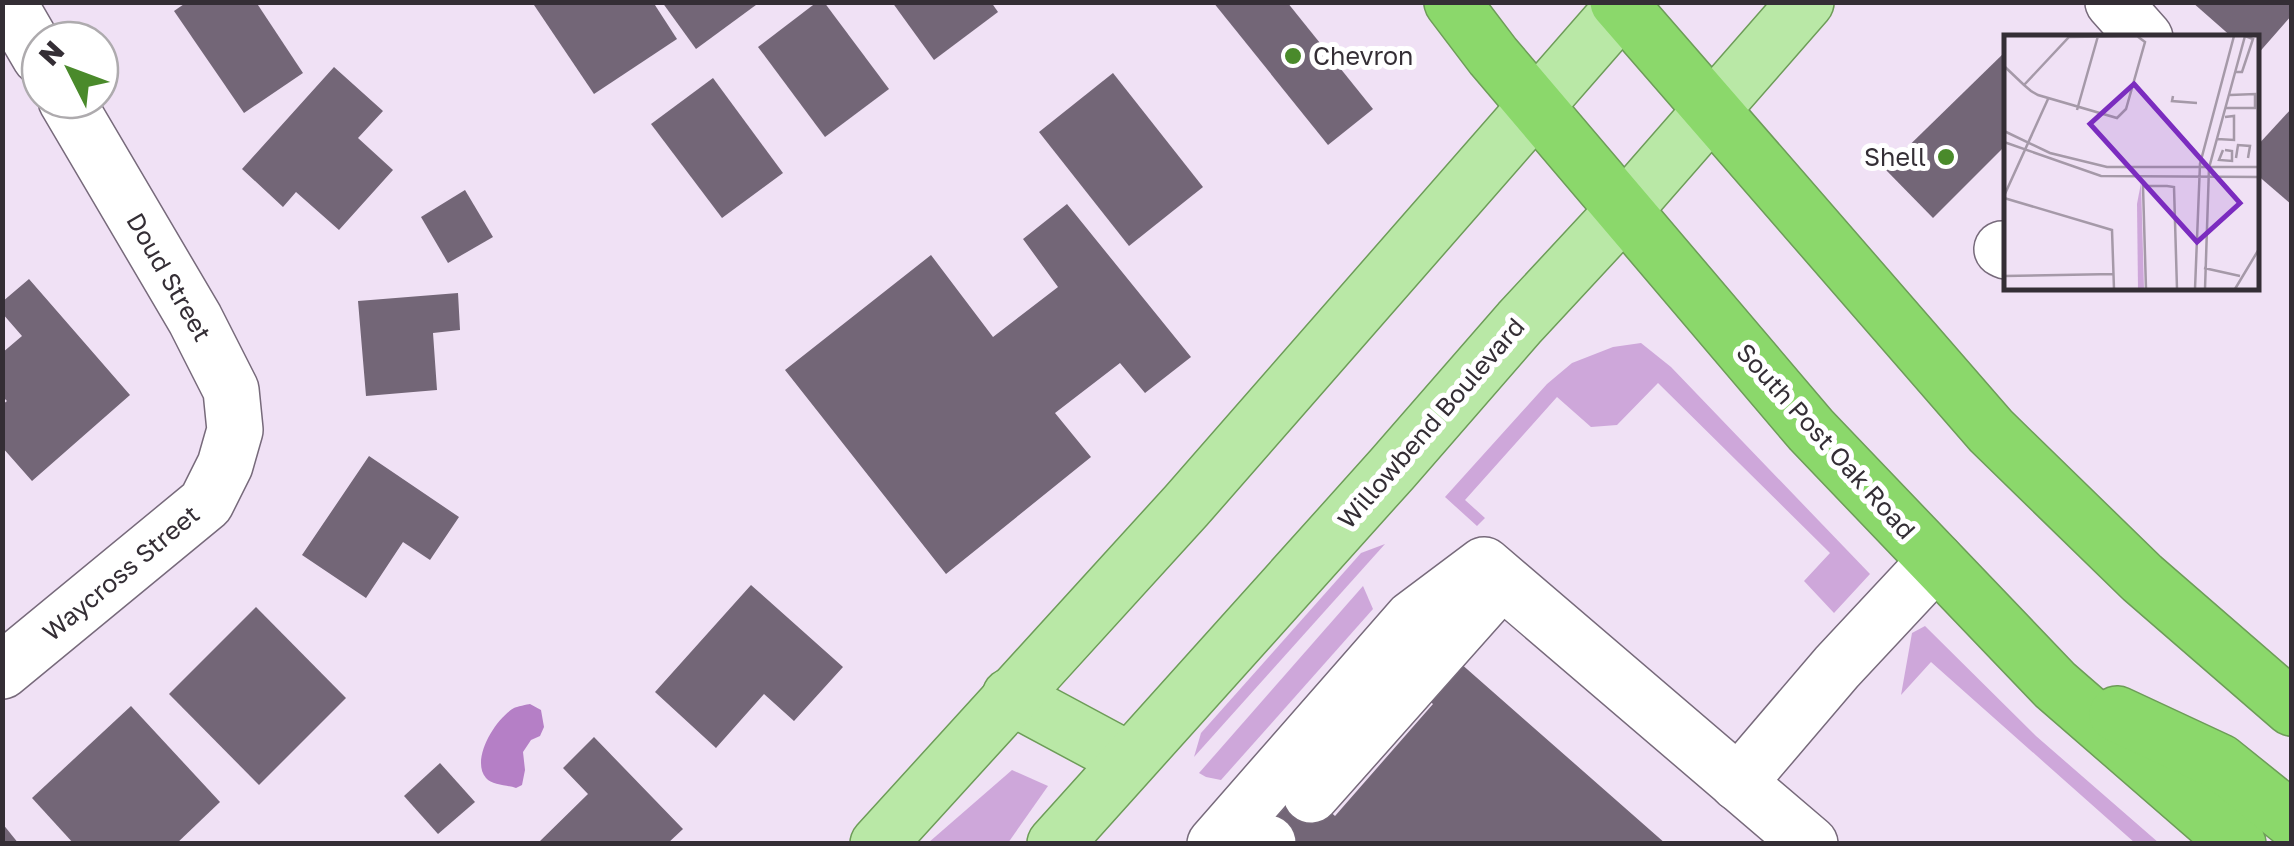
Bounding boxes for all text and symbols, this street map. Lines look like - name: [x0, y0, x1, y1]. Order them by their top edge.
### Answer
- north arrow: [20, 20, 120, 120]
- text: N: [32, 34, 70, 72]
- inset map: [2004, 35, 2259, 290]
- place label: Chevron: [1313, 40, 1413, 71]
- marker: Chevron: [1282, 45, 1304, 67]
- place label: Shell: [1864, 141, 1926, 172]
- marker: Shell: [1935, 146, 1957, 168]
- street label: Doud Street: [120, 207, 219, 347]
- street label: Willowbend Boulevard: [1331, 311, 1531, 534]
- street label: South Post Oak Road: [1730, 336, 1922, 545]
- street label: Waycross Street: [36, 498, 205, 647]

